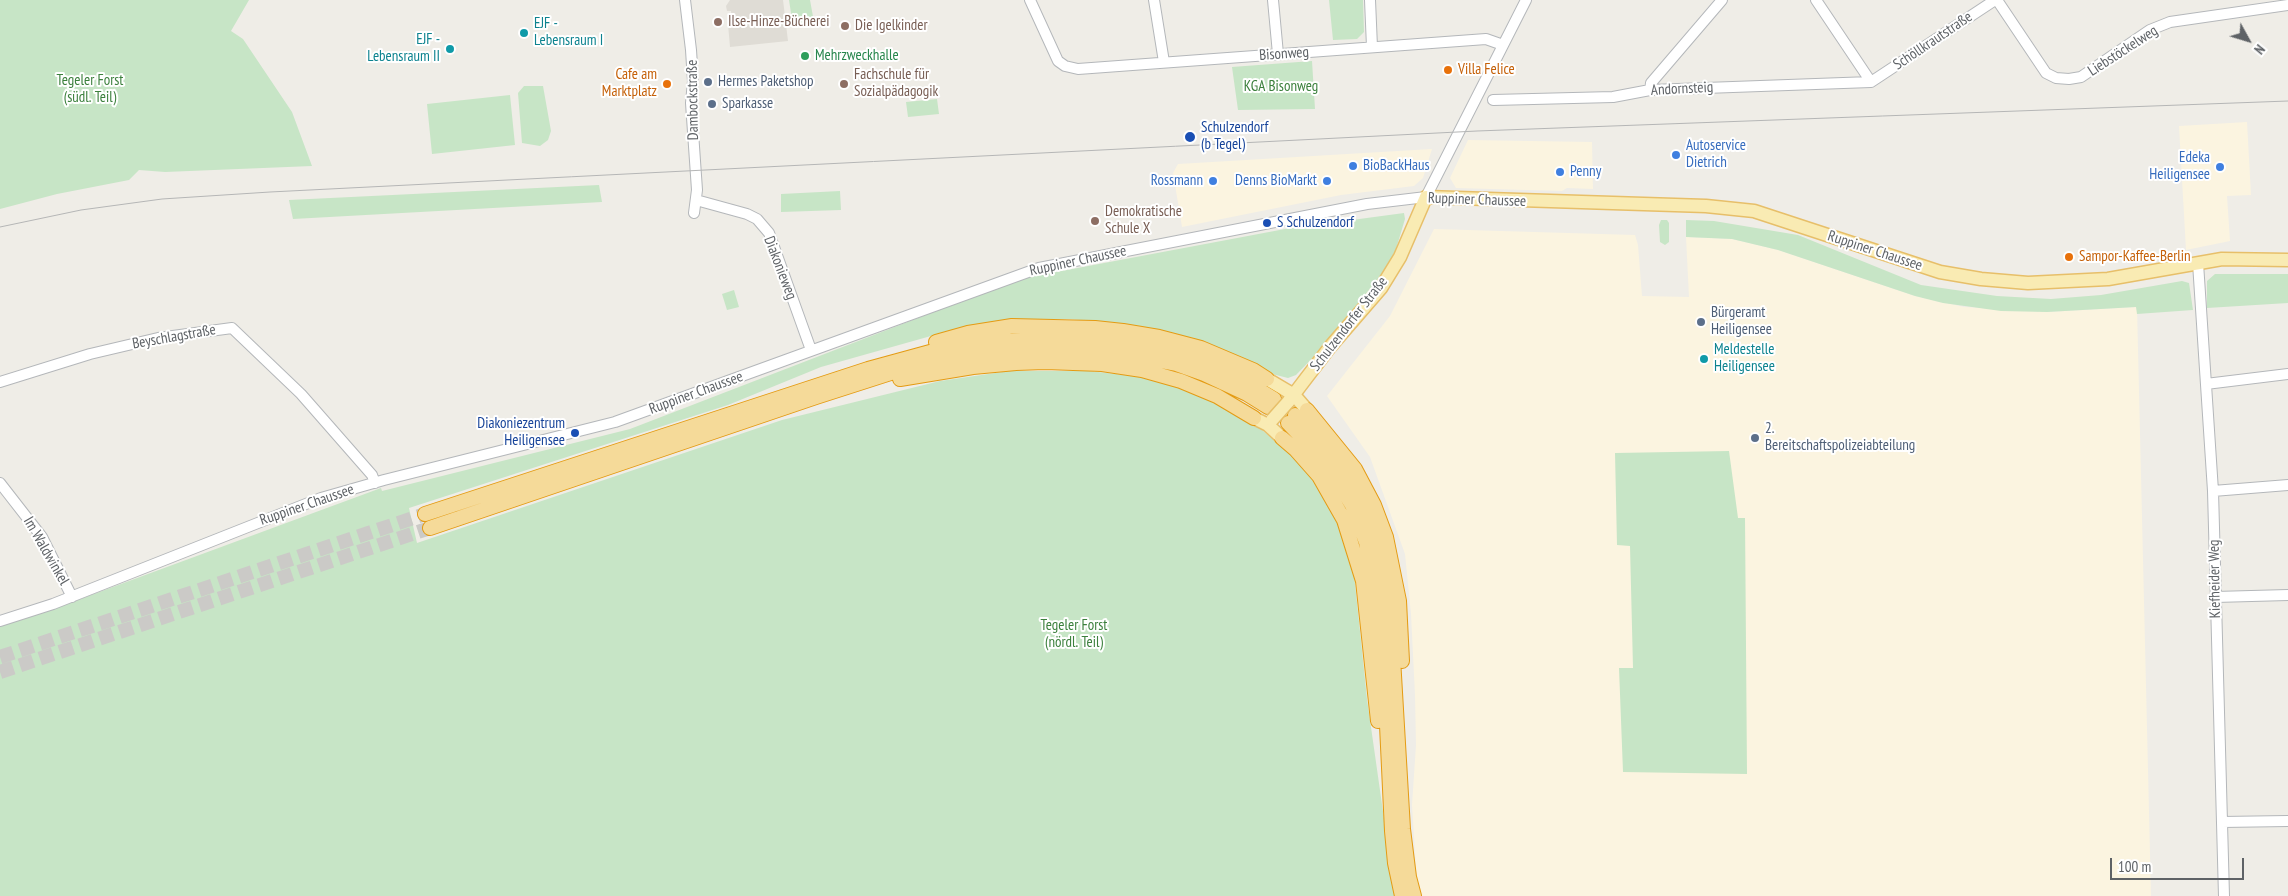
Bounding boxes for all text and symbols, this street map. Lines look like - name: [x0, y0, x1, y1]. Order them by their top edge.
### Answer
- street label: Schöllkrautstraße: [1890, 8, 1976, 74]
- place label: Ilse-Hinze-Bücherei: [728, 13, 830, 31]
- place label: EJF - Lebensraum I: [534, 15, 603, 50]
- north arrow: [2223, 15, 2273, 65]
- marker: Ilse-Hinze-Bücherei: [712, 16, 724, 28]
- place label: Die Igelkinder: [855, 17, 928, 35]
- marker: Die Igelkinder: [839, 20, 851, 32]
- street label: Liebstöckelweg: [2085, 22, 2161, 80]
- marker: EJF - Lebensraum I: [518, 27, 530, 39]
- place label: EJF - Lebensraum II: [367, 31, 440, 66]
- text: N: [2250, 41, 2269, 58]
- marker: EJF - Lebensraum II: [444, 43, 456, 55]
- street label: Bisonweg: [1259, 43, 1309, 65]
- place label: Mehrzweckhalle: [815, 47, 899, 65]
- marker: Mehrzweckhalle: [799, 50, 811, 62]
- street label: Dambockstraße: [683, 60, 703, 140]
- place label: Villa Felice: [1458, 61, 1515, 79]
- marker: Villa Felice: [1442, 64, 1454, 76]
- place label: Cafe am Marktplatz: [602, 66, 657, 101]
- place label: Fachschule für Sozialpädagogik: [854, 66, 938, 101]
- park label: Tegeler Forst (südl. Teil): [57, 72, 123, 107]
- place label: Hermes Paketshop: [718, 73, 814, 91]
- marker: Hermes Paketshop: [702, 76, 714, 88]
- marker: Cafe am Marktplatz: [661, 78, 673, 90]
- marker: Fachschule für Sozialpädagogik: [838, 78, 850, 90]
- park label: KGA Bisonweg: [1244, 78, 1318, 96]
- street label: Andornsteig: [1650, 78, 1714, 100]
- place label: Sparkasse: [722, 95, 773, 113]
- marker: Sparkasse: [706, 98, 718, 110]
- place label: Schulzendorf (b Tegel): [1201, 119, 1268, 154]
- marker: Schulzendorf (b Tegel): [1183, 130, 1197, 144]
- place label: Autoservice Dietrich: [1686, 137, 1746, 172]
- marker: Autoservice Dietrich: [1670, 149, 1682, 161]
- place label: Edeka Heiligensee: [2149, 149, 2210, 184]
- place label: BioBackHaus: [1363, 157, 1430, 175]
- marker: BioBackHaus: [1347, 160, 1359, 172]
- marker: Edeka Heiligensee: [2214, 161, 2226, 173]
- place label: Penny: [1570, 163, 1601, 181]
- marker: Penny: [1554, 166, 1566, 178]
- place label: Rossmann: [1151, 172, 1203, 190]
- place label: Denns BioMarkt: [1235, 172, 1317, 190]
- marker: Rossmann: [1207, 175, 1219, 187]
- marker: Denns BioMarkt: [1321, 175, 1333, 187]
- street label: Ruppiner Chaussee: [1427, 189, 1527, 211]
- place label: Demokratische Schule X: [1105, 203, 1182, 238]
- place label: S Schulzendorf: [1277, 214, 1354, 232]
- marker: Demokratische Schule X: [1089, 215, 1101, 227]
- marker: S Schulzendorf: [1261, 217, 1273, 229]
- street label: Ruppiner Chaussee: [1825, 227, 1925, 275]
- street label: Diakonieweg: [760, 234, 800, 302]
- street label: Ruppiner Chaussee: [1028, 242, 1128, 280]
- place label: Sampor-Kaffee-Berlin: [2079, 248, 2191, 266]
- marker: Sampor-Kaffee-Berlin: [2063, 251, 2075, 263]
- street label: Schulzendorfer Straße: [1307, 273, 1391, 375]
- place label: Bürgeramt Heiligensee: [1711, 304, 1772, 339]
- marker: Bürgeramt Heiligensee: [1695, 316, 1707, 328]
- street label: Beyschlagstraße: [131, 321, 217, 353]
- place label: Meldestelle Heiligensee: [1714, 341, 1775, 376]
- marker: Meldestelle Heiligensee: [1698, 353, 1710, 365]
- street label: Ruppiner Chaussee: [647, 368, 745, 418]
- place label: Diakoniezentrum Heiligensee: [477, 415, 565, 450]
- place label: 2. Bereitschaftspolizeiabteilung: [1765, 420, 1915, 455]
- marker: Diakoniezentrum Heiligensee: [569, 427, 581, 439]
- marker: 2. Bereitschaftspolizeiabteilung: [1749, 432, 1761, 444]
- street label: Ruppiner Chaussee: [258, 480, 356, 530]
- street label: Im Waldwinkel: [19, 514, 73, 588]
- street label: Kiefheider Weg: [2205, 539, 2225, 619]
- park label: Tegeler Forst (nördl. Teil): [1041, 617, 1107, 652]
- scale bar: [2113, 848, 2247, 880]
- text: 100 m: [2118, 857, 2151, 876]

